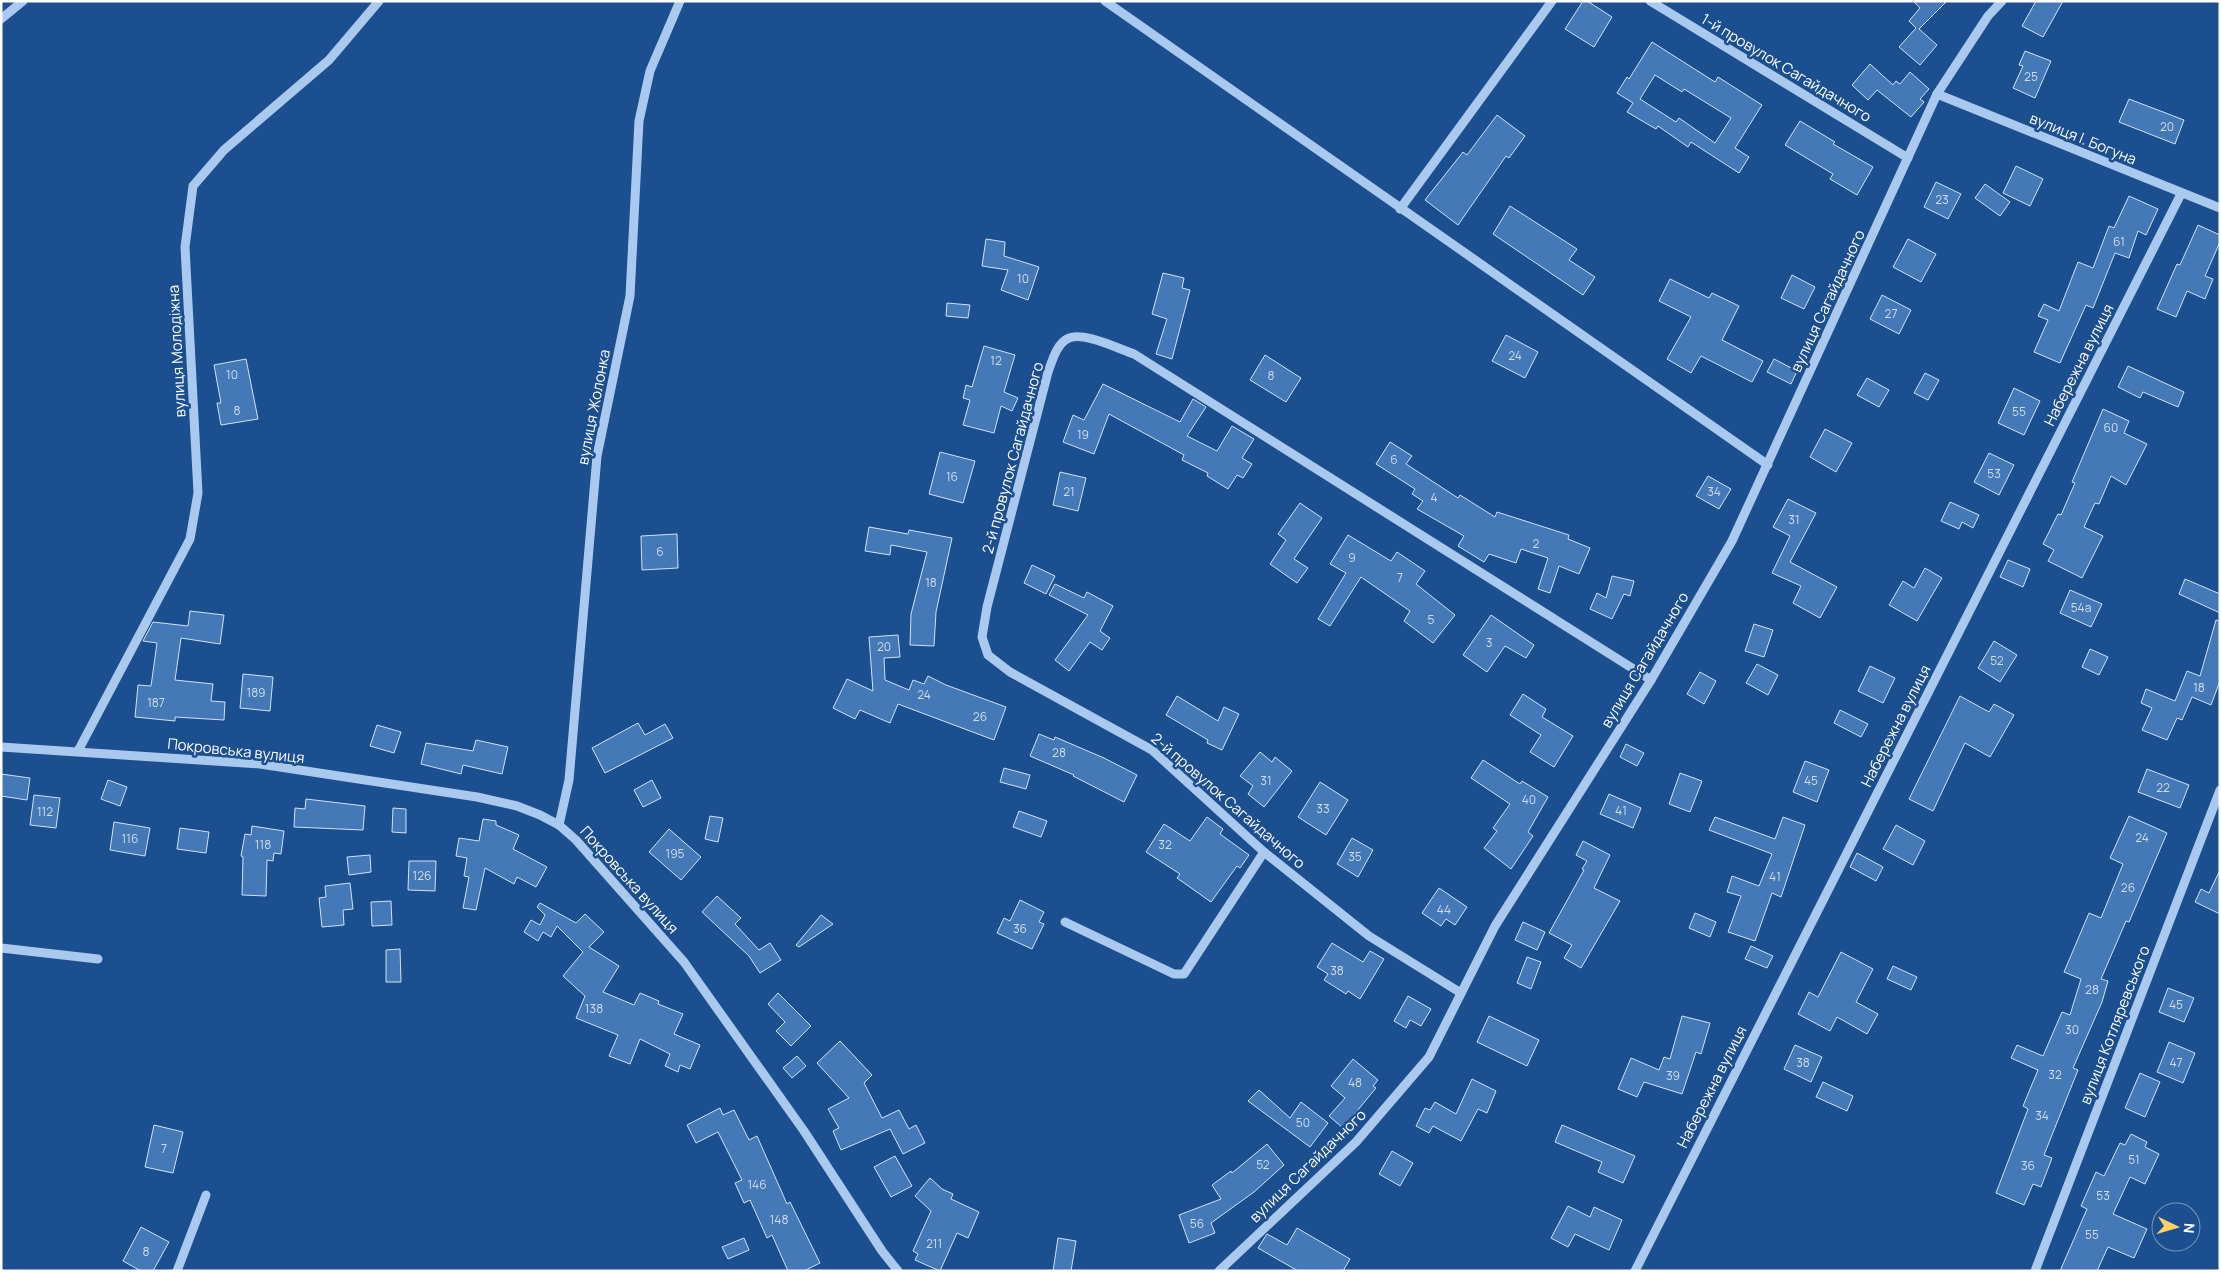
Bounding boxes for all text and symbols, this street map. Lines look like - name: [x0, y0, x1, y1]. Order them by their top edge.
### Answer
- street label: 1-й провулок Сагайдачного: [1697, 8, 1875, 127]
- house number: 25: [2024, 68, 2038, 85]
- street label: вулиця І. Богуна: [2027, 108, 2140, 170]
- house number: 20: [2160, 118, 2174, 135]
- house number: 23: [1935, 191, 1949, 208]
- street label: вулиця Сагайдачного: [1785, 226, 1870, 375]
- house number: 61: [2113, 233, 2125, 250]
- house number: 10: [1017, 270, 1029, 287]
- street label: вулиця Молодіжна: [163, 284, 190, 418]
- street label: Набережна вулиця: [2039, 300, 2118, 429]
- house number: 27: [1885, 305, 1897, 322]
- street label: вулиця Жолонка: [572, 347, 615, 466]
- house number: 24: [1508, 347, 1522, 364]
- house number: 12: [990, 352, 1002, 369]
- street label: 2-й провулок Сагайдачного: [977, 360, 1048, 556]
- house number: 10: [226, 366, 238, 383]
- house number: 8: [1268, 367, 1275, 384]
- house number: 8: [234, 402, 241, 419]
- house number: 55: [2012, 403, 2026, 420]
- house number: 60: [2104, 419, 2118, 436]
- house number: 19: [1077, 426, 1089, 443]
- house number: 6: [1390, 451, 1398, 468]
- house number: 53: [1987, 465, 2001, 482]
- house number: 16: [946, 468, 958, 485]
- house number: 21: [1063, 483, 1075, 500]
- house number: 34: [1707, 483, 1721, 500]
- house number: 4: [1430, 489, 1438, 506]
- house number: 31: [1788, 511, 1800, 528]
- house number: 2: [1533, 535, 1540, 552]
- house number: 6: [656, 543, 664, 560]
- house number: 9: [1348, 549, 1356, 566]
- house number: 7: [1397, 569, 1403, 586]
- house number: 18: [925, 574, 937, 591]
- street label: вулиця Сагайдачного: [1596, 588, 1694, 732]
- house number: 54а: [2071, 599, 2091, 616]
- house number: 5: [1428, 611, 1435, 628]
- house number: 3: [1486, 634, 1492, 651]
- house number: 20: [877, 638, 891, 655]
- house number: 52: [1990, 652, 2004, 669]
- street label: Набережна вулиця: [1856, 661, 1935, 790]
- house number: 18: [2193, 679, 2205, 696]
- house number: 189: [246, 684, 266, 701]
- house number: 24: [917, 686, 931, 703]
- house number: 187: [147, 694, 165, 711]
- house number: 26: [973, 708, 987, 725]
- street label: 2-й провулок Сагайдачного: [1147, 728, 1310, 874]
- street label: Покровська вулиця: [166, 733, 306, 768]
- house number: 28: [1052, 744, 1066, 761]
- house number: 31: [1260, 772, 1272, 789]
- house number: 45: [1804, 772, 1818, 789]
- house number: 22: [2156, 779, 2170, 796]
- house number: 40: [1522, 791, 1536, 808]
- house number: 33: [1316, 800, 1330, 817]
- house number: 41: [1615, 802, 1627, 819]
- house number: 112: [37, 803, 53, 820]
- street label: Покровська вулиця: [575, 821, 683, 938]
- house number: 24: [2135, 829, 2149, 846]
- house number: 116: [122, 830, 138, 847]
- house number: 118: [255, 836, 271, 853]
- house number: 32: [1158, 836, 1172, 853]
- house number: 195: [665, 845, 685, 862]
- house number: 35: [1348, 848, 1362, 865]
- house number: 126: [413, 867, 431, 884]
- house number: 41: [1769, 868, 1781, 885]
- house number: 26: [2121, 879, 2135, 896]
- house number: 44: [1437, 901, 1451, 918]
- house number: 36: [1013, 920, 1027, 937]
- street label: вулиця Котляревського: [2075, 942, 2155, 1107]
- house number: 38: [1330, 962, 1344, 979]
- house number: 28: [2085, 981, 2099, 998]
- house number: 45: [2169, 996, 2183, 1013]
- house number: 138: [585, 1000, 603, 1017]
- house number: 30: [2065, 1021, 2079, 1038]
- street label: Набережна вулиця: [1672, 1022, 1751, 1151]
- house number: 38: [1796, 1054, 1810, 1071]
- house number: 47: [2169, 1054, 2183, 1071]
- house number: 32: [2048, 1066, 2062, 1083]
- house number: 39: [1666, 1067, 1680, 1084]
- house number: 48: [1348, 1074, 1362, 1091]
- street label: вулиця Сагайдачного: [1245, 1104, 1371, 1227]
- house number: 34: [2035, 1107, 2049, 1124]
- house number: 50: [1296, 1114, 1310, 1131]
- house number: 7: [161, 1140, 167, 1157]
- house number: 51: [2128, 1151, 2140, 1168]
- house number: 52: [1256, 1156, 1270, 1173]
- house number: 36: [2021, 1157, 2035, 1174]
- house number: 146: [747, 1176, 767, 1193]
- house number: 53: [2096, 1187, 2110, 1204]
- north arrow: [2151, 1202, 2201, 1252]
- house number: 148: [770, 1211, 788, 1228]
- house number: 56: [1190, 1215, 1204, 1232]
- text: N: [2180, 1222, 2199, 1234]
- house number: 55: [2085, 1226, 2099, 1243]
- house number: 211: [926, 1235, 942, 1252]
- house number: 8: [143, 1243, 150, 1260]

